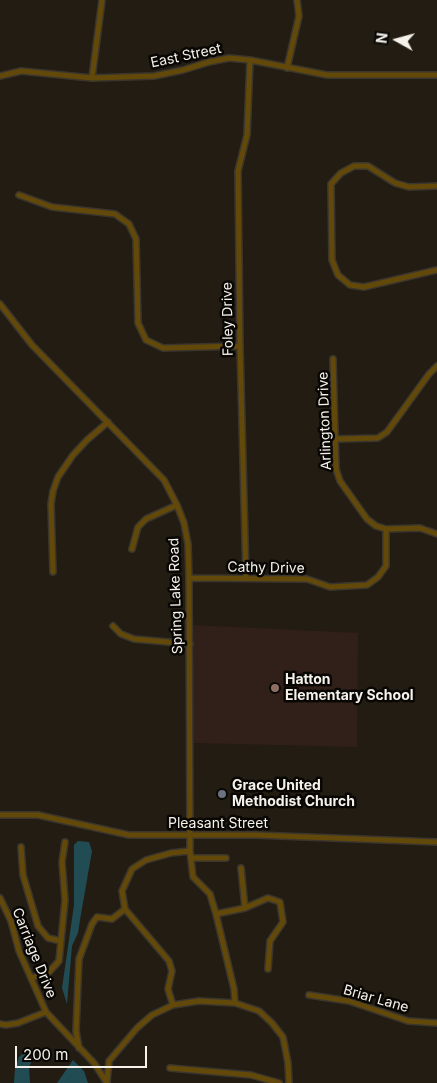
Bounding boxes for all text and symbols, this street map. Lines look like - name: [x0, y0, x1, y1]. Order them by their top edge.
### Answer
- north arrow: [372, 15, 422, 65]
- text: N: [373, 32, 391, 44]
- street label: East Street: [149, 40, 223, 72]
- street label: Foley Drive: [219, 282, 237, 356]
- street label: Arlington Drive: [315, 371, 335, 471]
- street label: Spring Lake Road: [166, 538, 186, 654]
- street label: Cathy Drive: [227, 559, 305, 577]
- place label: Hatton Elementary School: [285, 672, 414, 704]
- marker: Hatton Elementary School: [269, 682, 281, 694]
- place label: Grace United Methodist Church: [232, 778, 355, 810]
- marker: Grace United Methodist Church: [216, 788, 228, 800]
- street label: Pleasant Street: [168, 816, 268, 832]
- street label: Carriage Drive: [8, 905, 60, 1001]
- street label: Briar Lane: [341, 982, 411, 1016]
- scale bar: [18, 1036, 150, 1068]
- text: 200 m: [23, 1045, 68, 1064]

